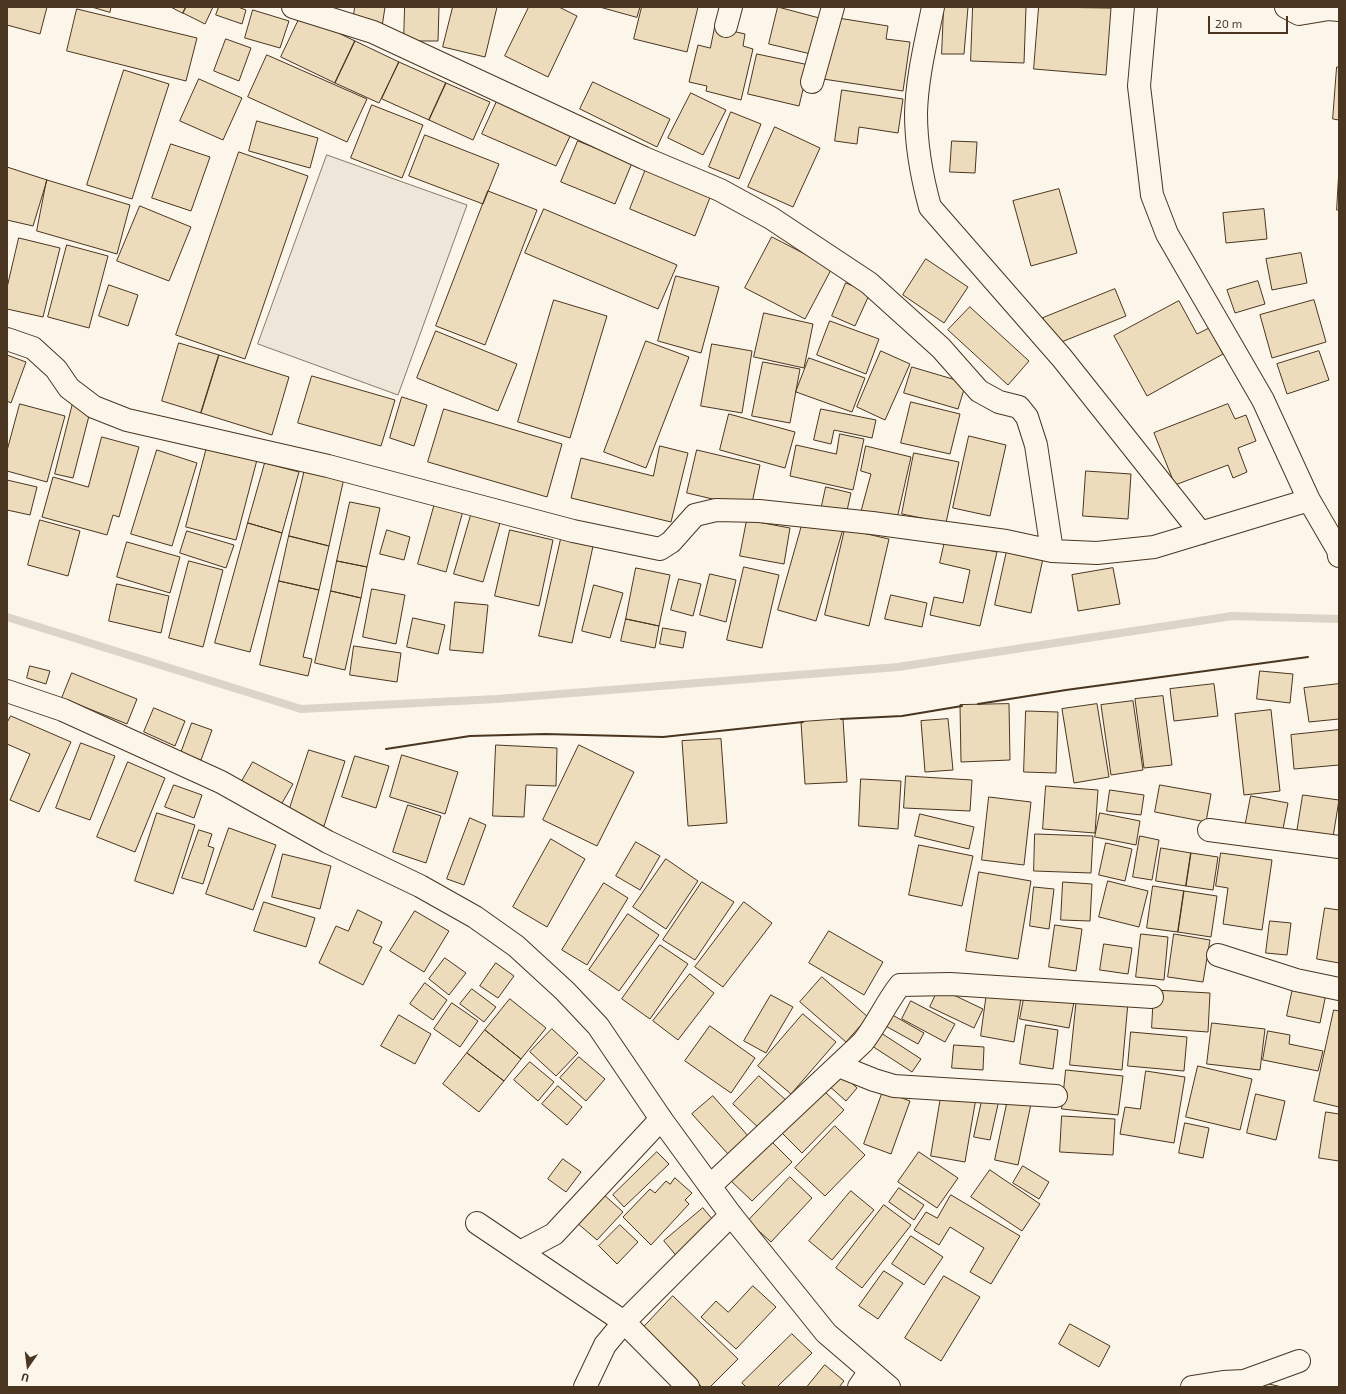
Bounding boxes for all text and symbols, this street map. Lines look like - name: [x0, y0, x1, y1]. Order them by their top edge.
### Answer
- scale bar: [1210, 8, 1290, 34]
- text: 20 m: [1215, 16, 1242, 30]
- north arrow: [8, 1346, 48, 1386]
- text: U: [20, 1371, 30, 1385]

